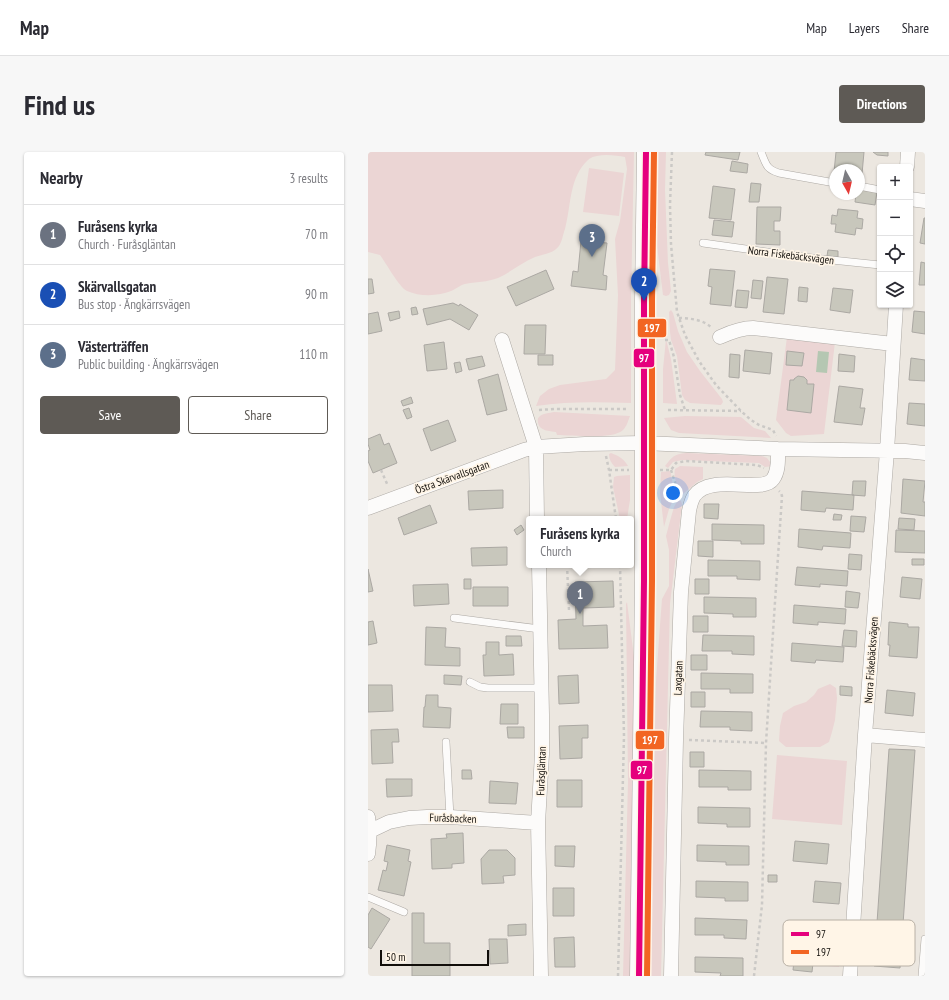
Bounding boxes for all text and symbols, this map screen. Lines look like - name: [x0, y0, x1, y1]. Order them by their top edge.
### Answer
- text: Map: [20, 16, 49, 40]
- text: Map: [806, 19, 827, 37]
- text: Layers: [849, 19, 880, 37]
- text: Share: [902, 19, 929, 37]
- button: Directions: [839, 85, 925, 123]
- text: Find us: [24, 86, 95, 123]
- north arrow: [829, 164, 865, 200]
- map controls: [877, 164, 913, 308]
- button: +: [877, 164, 913, 200]
- text: Nearby: [40, 167, 83, 189]
- text: 3 results: [289, 170, 328, 187]
- button: −: [877, 200, 913, 236]
- text: Furåsens kyrka: [78, 217, 158, 236]
- pin: 3: [579, 224, 605, 257]
- text: 1: [50, 226, 56, 243]
- text: 70 m: [305, 226, 328, 243]
- text: Church · Furåsgläntan: [78, 236, 176, 253]
- button: locate: [877, 236, 913, 272]
- street label: Norra Fiskebäcksvägen: [747, 243, 835, 267]
- pin: 2: [631, 268, 657, 301]
- button: layers: [877, 272, 913, 308]
- text: Skärvallsgatan: [78, 277, 156, 296]
- text: 2: [50, 286, 56, 303]
- text: 90 m: [305, 286, 328, 303]
- text: Bus stop · Ängkärrsvägen: [78, 296, 190, 313]
- line badge: 197: [637, 318, 667, 338]
- text: 197: [644, 321, 660, 335]
- text: Västerträffen: [78, 337, 148, 356]
- text: 3: [50, 346, 56, 363]
- text: 110 m: [299, 346, 328, 363]
- line badge: 97: [633, 348, 655, 368]
- text: 97: [639, 351, 649, 365]
- text: Public building · Ängkärrsvägen: [78, 356, 219, 373]
- button: Save: [40, 396, 180, 434]
- button: Share: [188, 396, 328, 434]
- street label: Östra Skärvallsgatan: [413, 457, 491, 497]
- your location: [663, 483, 683, 503]
- popup: [526, 516, 634, 568]
- text: Furåsens kyrka: [540, 524, 620, 543]
- text: Church: [540, 543, 571, 560]
- pin: 1: [567, 581, 593, 614]
- street label: Norra Fiskebäcksvägen: [861, 616, 881, 704]
- street label: Laxgatan: [670, 660, 686, 696]
- line badge: 197: [635, 730, 665, 750]
- text: 197: [642, 733, 658, 747]
- street label: Furåsgläntan: [533, 746, 549, 796]
- line badge: 97: [630, 760, 653, 780]
- text: 97: [637, 763, 647, 777]
- street label: Furåsbacken: [429, 810, 477, 826]
- legend: [783, 920, 915, 966]
- text: 97: [816, 927, 826, 941]
- text: 197: [816, 945, 831, 959]
- scale bar: [380, 948, 489, 967]
- text: 50 m: [386, 950, 405, 964]

